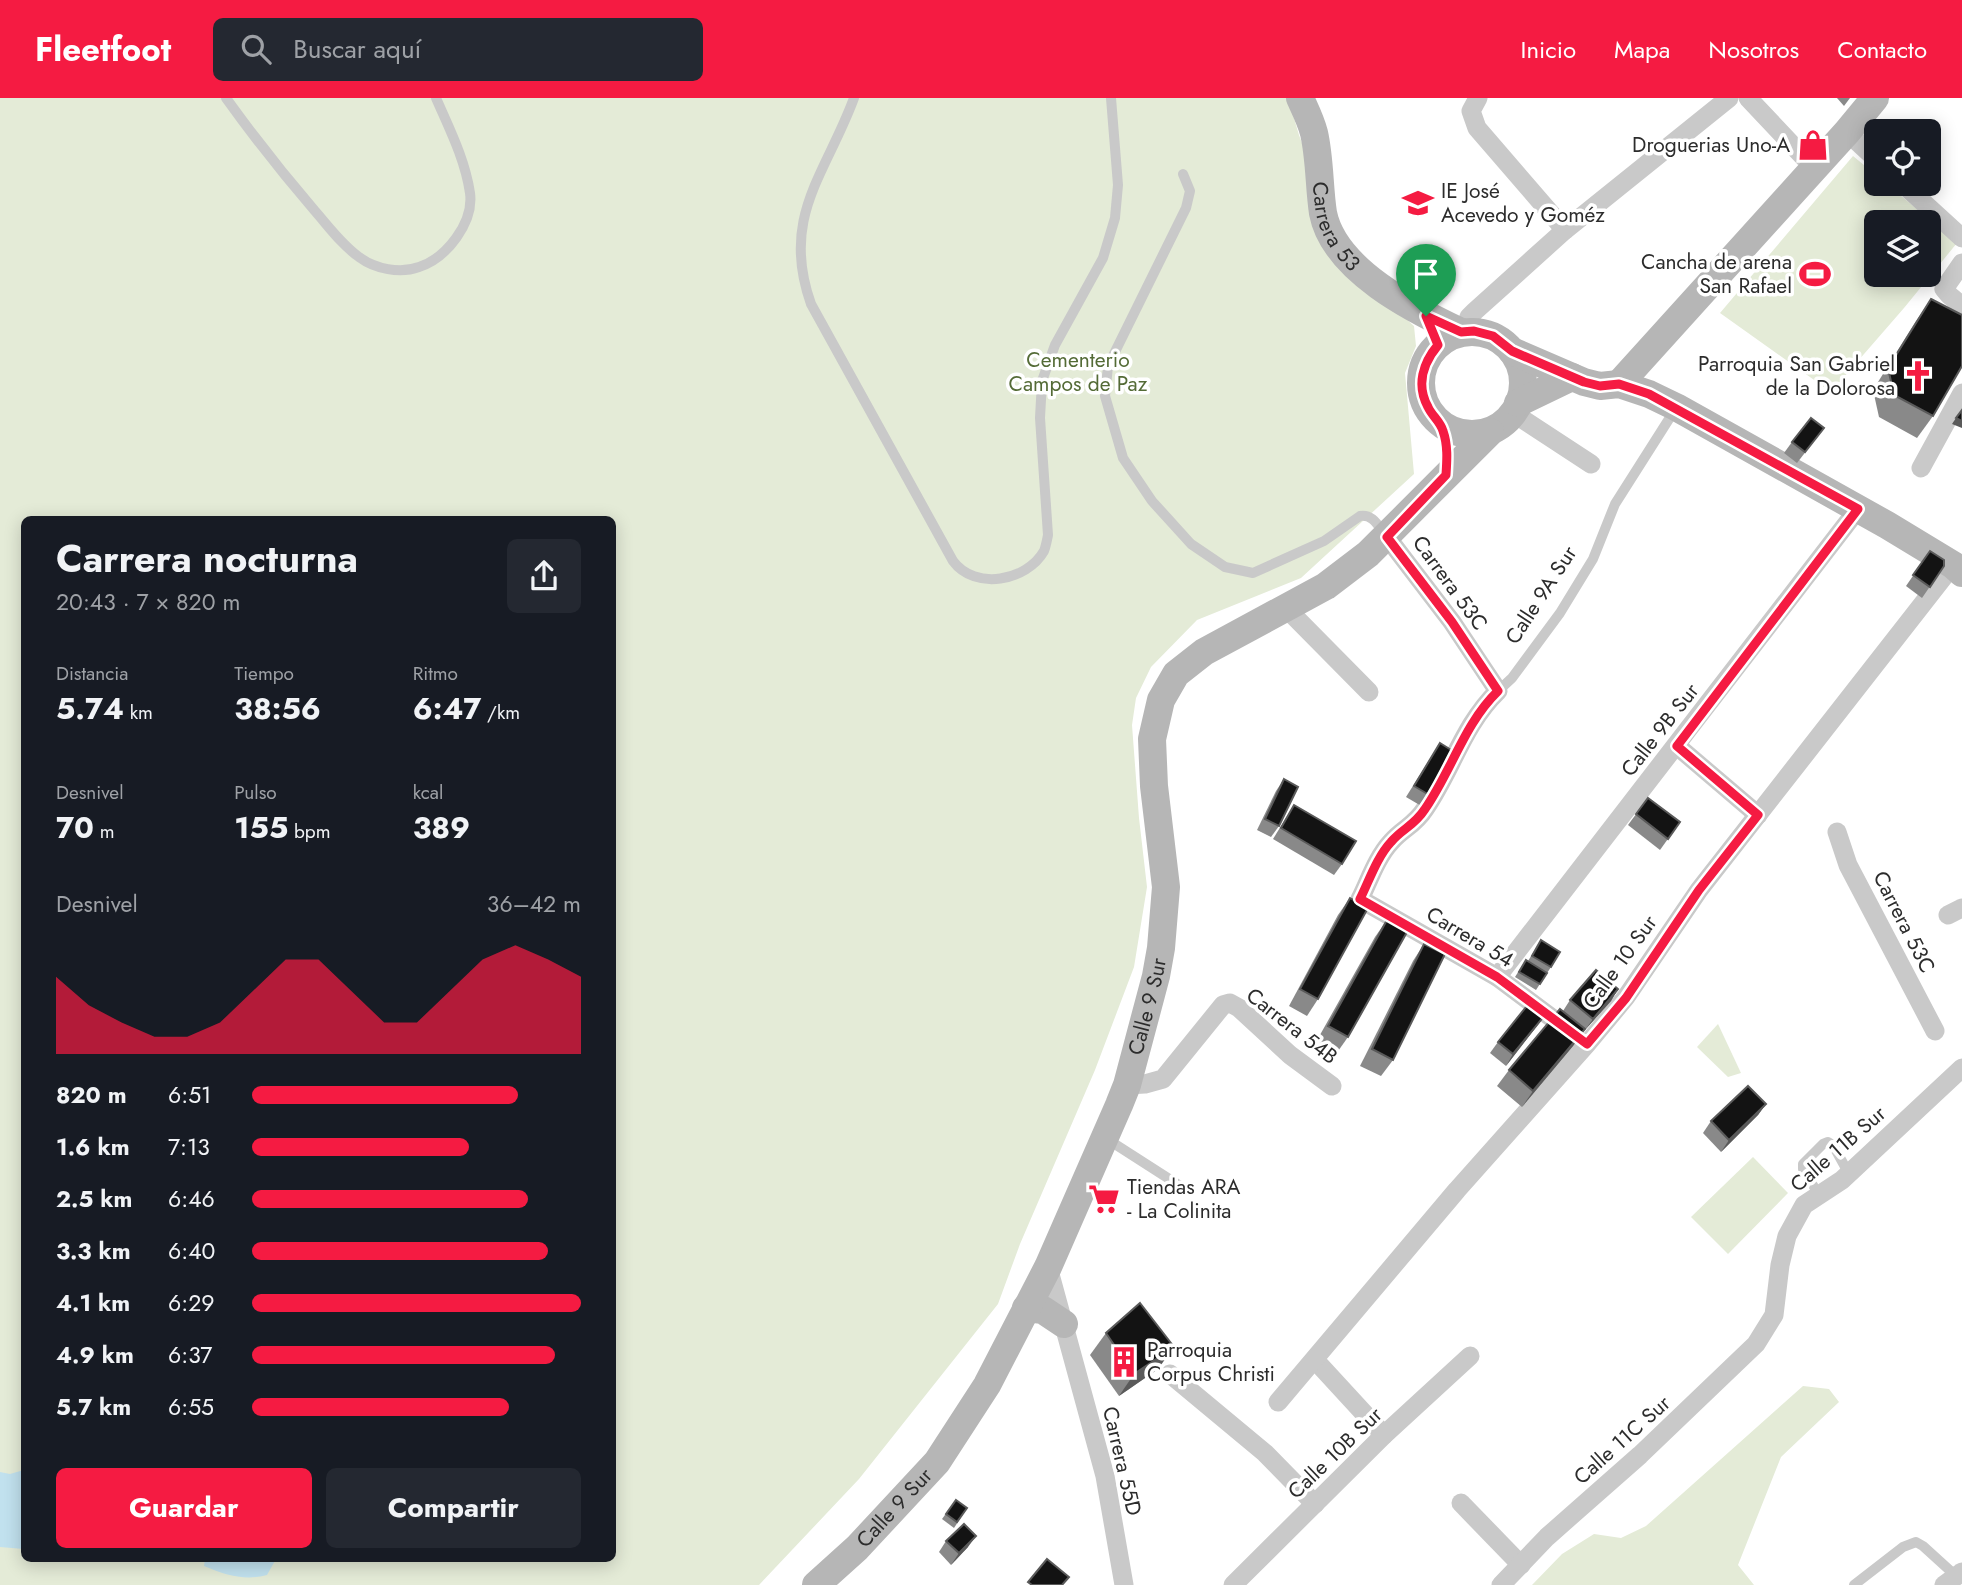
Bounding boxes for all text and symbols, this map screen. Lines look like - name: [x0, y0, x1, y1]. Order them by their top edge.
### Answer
- search box: [213, 18, 703, 81]
- text: Fleetfoot: [35, 26, 171, 73]
- icon: search: [237, 30, 275, 68]
- text: Buscar aquí: [293, 30, 421, 68]
- text: Inicio: [1521, 32, 1576, 67]
- text: Mapa: [1614, 32, 1670, 67]
- text: Nosotros: [1708, 32, 1799, 67]
- text: Contacto: [1837, 32, 1927, 67]
- map controls: [1864, 119, 1941, 287]
- button: locate: [1864, 119, 1941, 196]
- shop icon: Droguerias Uno-A: [1796, 128, 1830, 162]
- place label: Droguerias Uno-A: [1632, 130, 1790, 160]
- place label: IE José Acevedo y Goméz: [1441, 176, 1605, 230]
- street label: Carrera 53: [1305, 181, 1367, 278]
- school or university icon: IE José Acevedo y Goméz: [1401, 186, 1435, 220]
- button: layers: [1864, 210, 1941, 287]
- pin: [1396, 244, 1456, 316]
- place label: Cancha de arena San Rafael: [1641, 247, 1792, 301]
- icon: arrive: [1407, 255, 1445, 293]
- sports icon: Cancha de arena San Rafael: [1798, 257, 1832, 291]
- park label: Cementerio Campos de Paz: [1009, 345, 1148, 399]
- place label: Parroquia San Gabriel de la Dolorosa: [1698, 349, 1895, 403]
- church icon: Parroquia San Gabriel de la Dolorosa: [1901, 359, 1935, 393]
- street label: Carrera 53C: [1405, 529, 1495, 637]
- text: Carrera nocturna: [56, 531, 358, 586]
- button: share: [507, 539, 581, 613]
- street label: Calle 9A Sur: [1498, 539, 1584, 650]
- text: 20:43 · 7 × 820 m: [56, 585, 240, 619]
- text: Distancia: [56, 660, 128, 687]
- text: Tiempo: [234, 660, 294, 687]
- text: Ritmo: [413, 660, 458, 687]
- street label: Calle 9B Sur: [1614, 676, 1707, 783]
- text: 5.74: [56, 687, 124, 730]
- text: 38:56: [234, 687, 321, 730]
- text: 6:47: [413, 687, 481, 730]
- text: km: [124, 699, 153, 726]
- text: /km: [481, 699, 520, 726]
- text: Desnivel: [56, 779, 124, 806]
- text: Pulso: [234, 779, 277, 806]
- text: kcal: [413, 779, 443, 806]
- text: 70: [56, 806, 94, 849]
- text: 155: [234, 806, 288, 849]
- text: 389: [413, 806, 470, 849]
- text: m: [94, 818, 114, 845]
- text: bpm: [288, 818, 331, 845]
- street label: Carrera 53C: [1866, 866, 1942, 978]
- text: Desnivel: [56, 887, 138, 921]
- text: 36–42 m: [487, 887, 581, 921]
- street label: Carrera 54: [1421, 899, 1519, 975]
- street label: Calle 10 Sur: [1576, 908, 1665, 1015]
- street label: Calle 9 Sur: [1121, 955, 1174, 1058]
- street label: Carrera 54B: [1240, 981, 1344, 1071]
- text: 820 m: [56, 1078, 127, 1112]
- text: 6:51: [168, 1078, 211, 1112]
- street label: Calle 11B Sur: [1784, 1098, 1893, 1199]
- text: 1.6 km: [56, 1130, 130, 1164]
- text: 7:13: [168, 1130, 210, 1164]
- place label: Tiendas ARA - La Colinita: [1127, 1172, 1241, 1226]
- text: 2.5 km: [56, 1182, 132, 1216]
- text: 6:46: [168, 1182, 215, 1216]
- supermarket icon: Tiendas ARA - La Colinita: [1087, 1182, 1121, 1216]
- text: 3.3 km: [56, 1234, 131, 1268]
- text: 6:40: [168, 1234, 215, 1268]
- text: 4.1 km: [56, 1286, 130, 1320]
- text: 6:29: [168, 1286, 214, 1320]
- place label: Parroquia Corpus Christi: [1147, 1335, 1275, 1389]
- text: 4.9 km: [56, 1338, 134, 1372]
- text: 6:37: [168, 1338, 212, 1372]
- building icon: Parroquia Corpus Christi: [1107, 1345, 1141, 1379]
- street label: Calle 11C Sur: [1567, 1388, 1677, 1491]
- text: 5.7 km: [56, 1390, 131, 1424]
- text: 6:55: [168, 1390, 214, 1424]
- street label: Calle 10B Sur: [1281, 1400, 1390, 1506]
- street label: Carrera 55D: [1095, 1404, 1149, 1518]
- street label: Calle 9 Sur: [849, 1461, 940, 1555]
- button: Guardar: [56, 1468, 312, 1548]
- button: Compartir: [326, 1468, 581, 1548]

